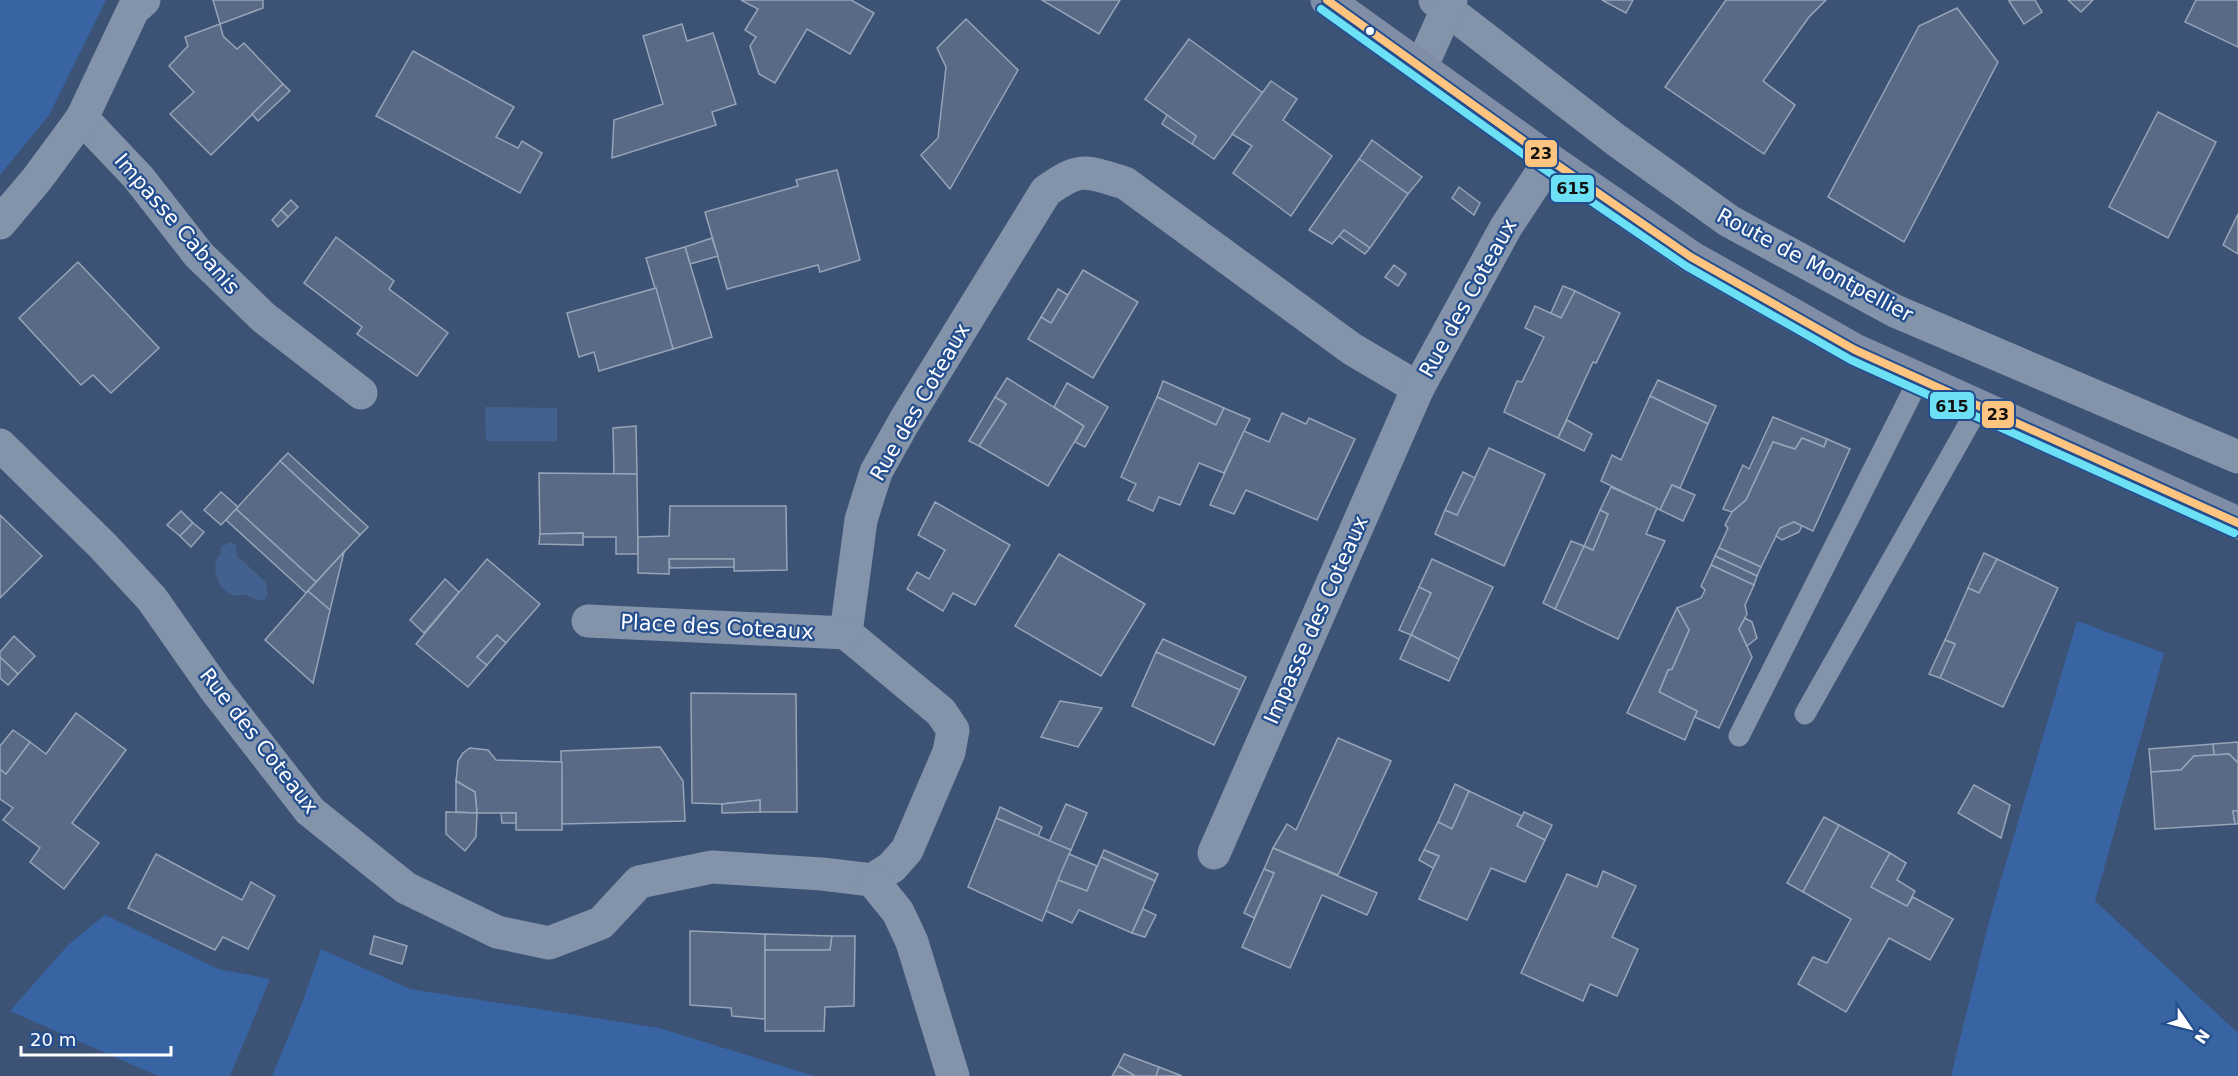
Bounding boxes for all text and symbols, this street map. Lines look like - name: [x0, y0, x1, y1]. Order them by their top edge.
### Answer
- unlabelled marker: [1364, 25, 1376, 37]
- line badge: 23: [1524, 139, 1558, 168]
- text: 23: [1530, 144, 1552, 163]
- street label: Impasse Cabanis: [110, 149, 244, 299]
- line badge: 615: [1550, 174, 1595, 203]
- text: 615: [1556, 179, 1590, 198]
- street label: Route de Montpellier: [1713, 203, 1917, 327]
- street label: Rue des Coteaux: [1414, 214, 1522, 382]
- street label: Rue des Coteaux: [865, 319, 975, 485]
- line badge: 615: [1929, 391, 1975, 420]
- text: 615: [1935, 397, 1969, 416]
- line badge: 23: [1981, 400, 2015, 429]
- text: 23: [1987, 405, 2009, 424]
- street label: Impasse des Coteaux: [1259, 512, 1373, 728]
- street label: Place des Coteaux: [620, 610, 814, 644]
- street label: Rue des Coteaux: [195, 664, 323, 818]
- north arrow: [2160, 998, 2220, 1058]
- scale bar: [21, 1019, 171, 1057]
- text: N: [2190, 1025, 2213, 1047]
- text: 20 m: [30, 1029, 76, 1050]

